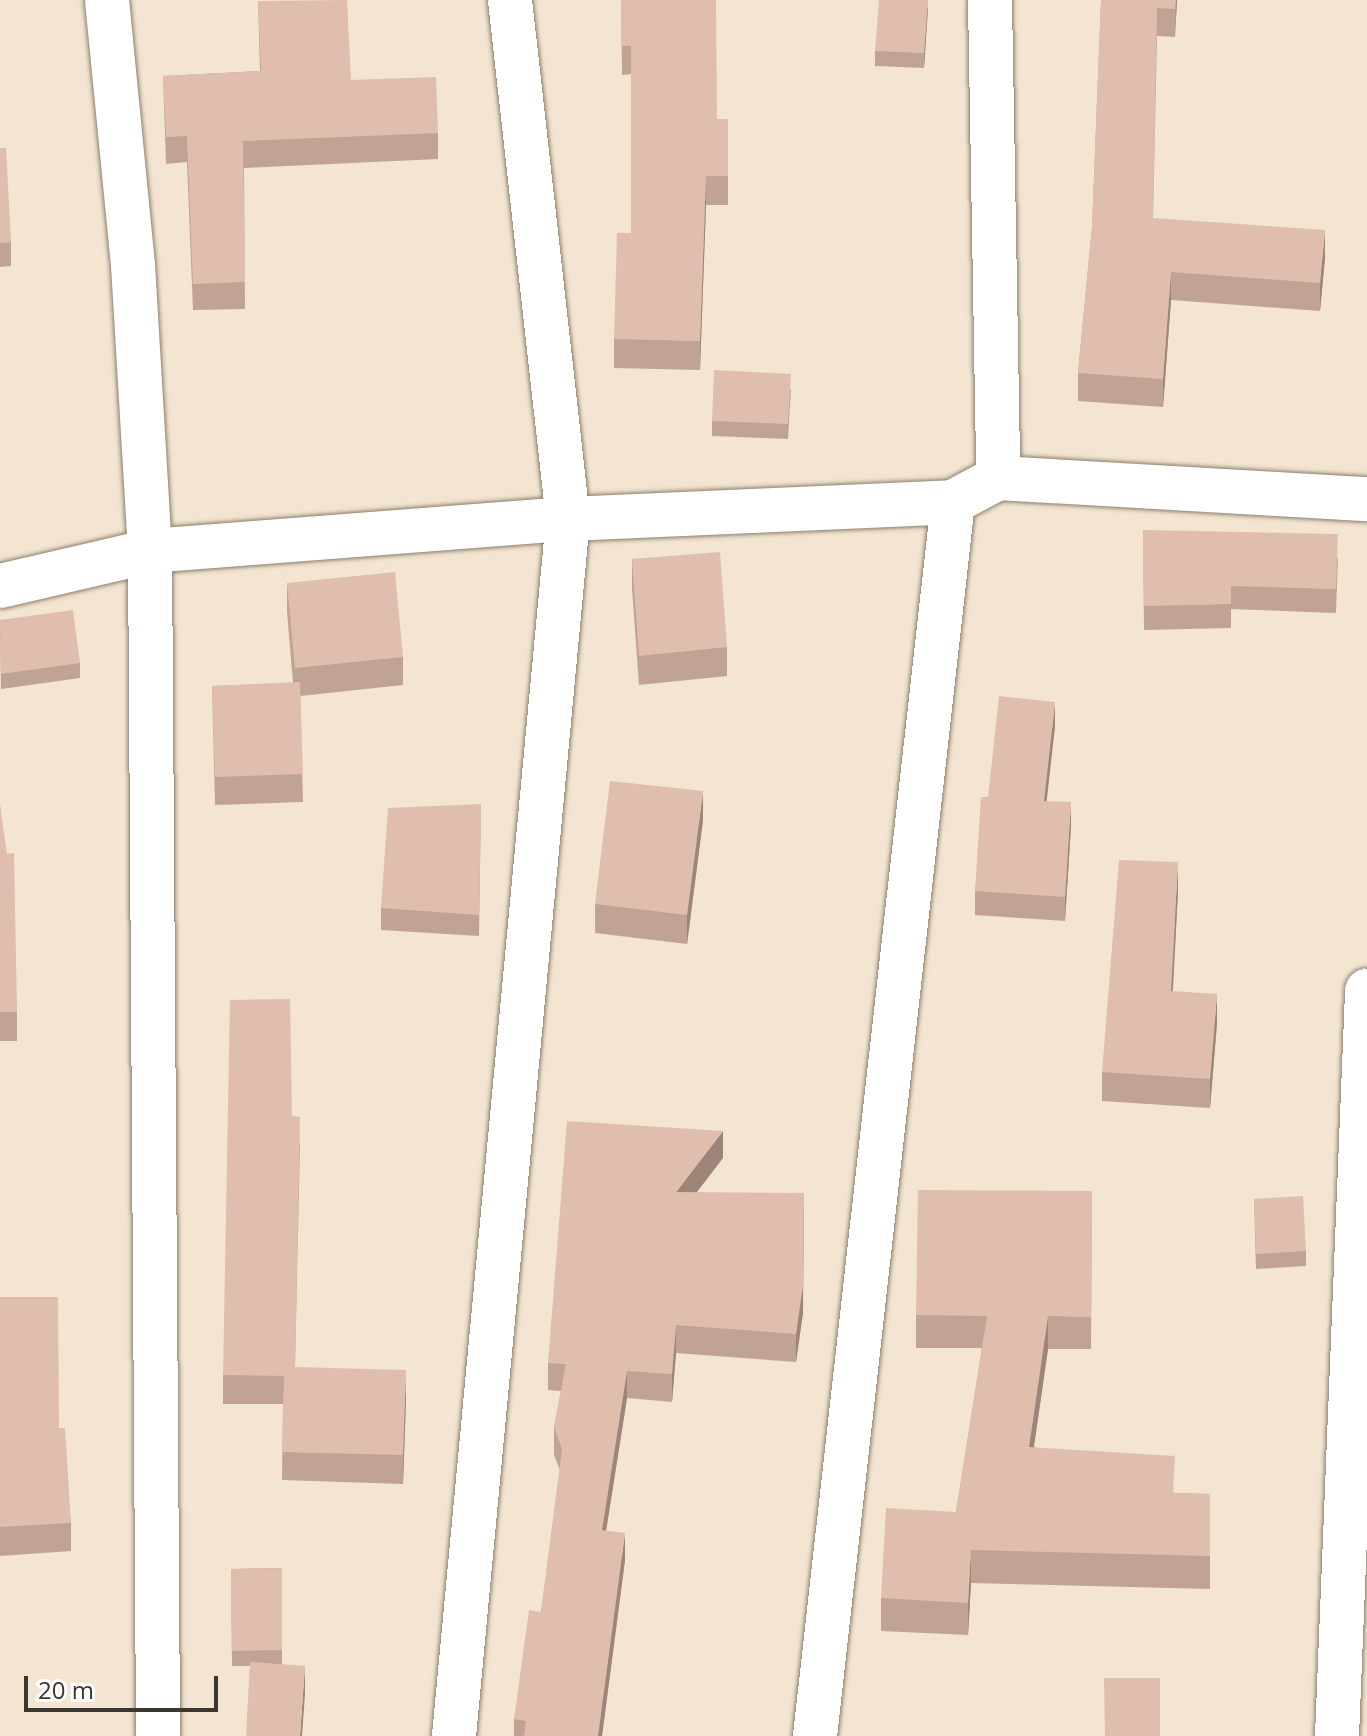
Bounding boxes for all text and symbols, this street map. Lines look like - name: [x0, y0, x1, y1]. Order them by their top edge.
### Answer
- scale bar: [28, 1660, 222, 1710]
- text: 20 m: [38, 1673, 94, 1706]

